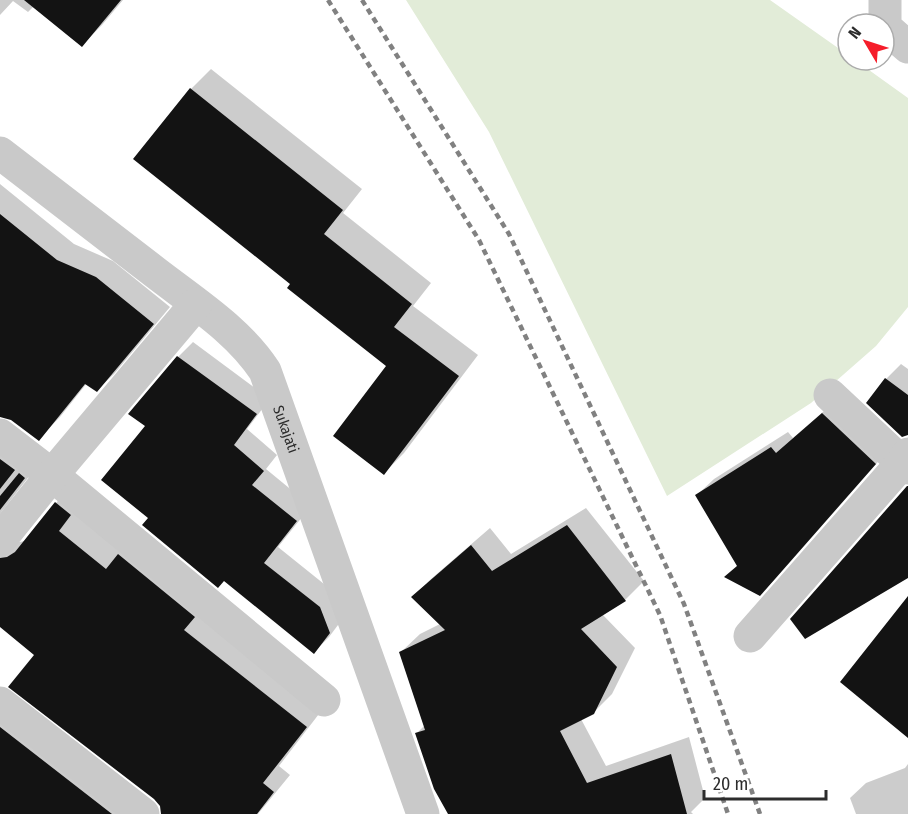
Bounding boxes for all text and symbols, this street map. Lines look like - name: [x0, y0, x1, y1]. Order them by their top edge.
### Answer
- north arrow: [836, 12, 896, 72]
- text: N: [844, 23, 865, 43]
- street label: Sukajati: [269, 403, 302, 455]
- scale bar: [704, 763, 826, 801]
- text: 20 m: [713, 773, 748, 795]

